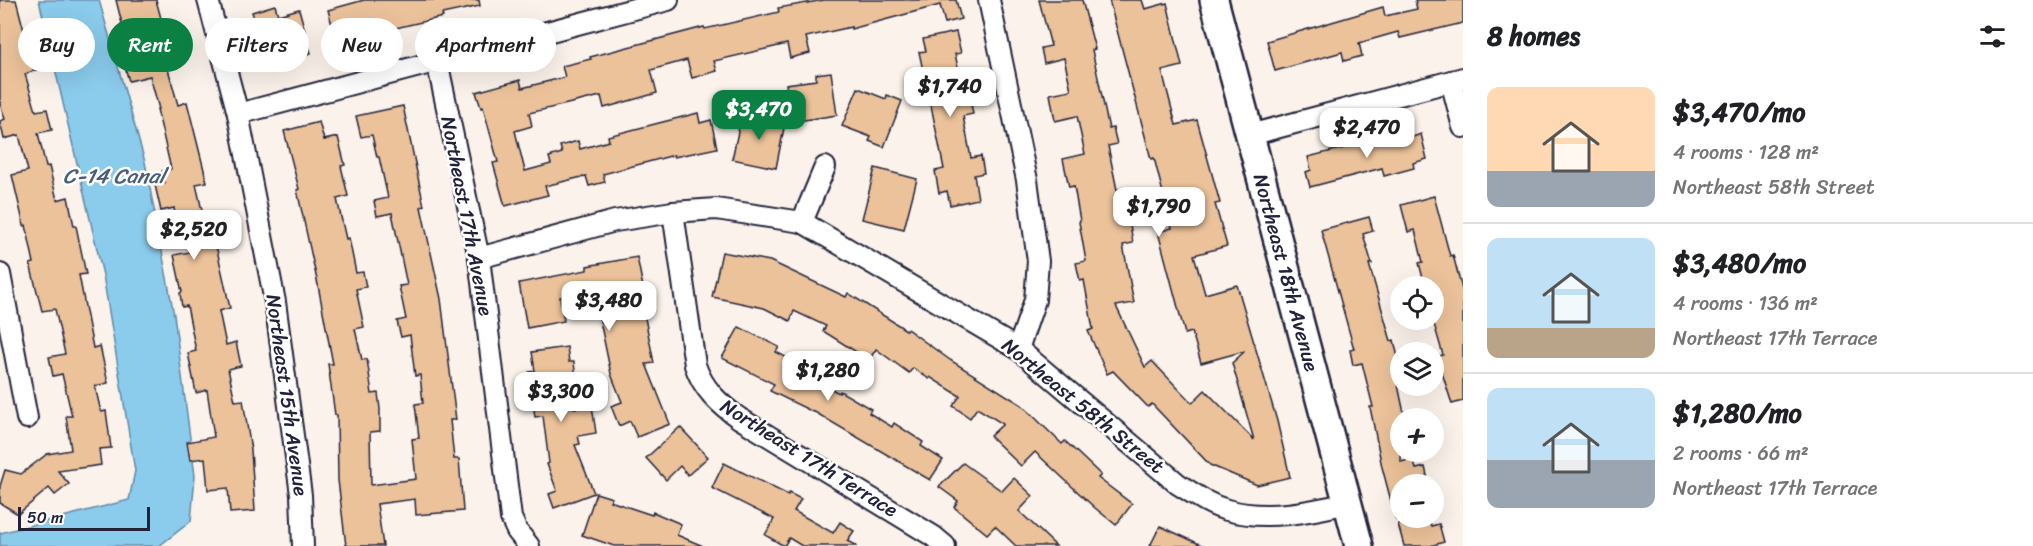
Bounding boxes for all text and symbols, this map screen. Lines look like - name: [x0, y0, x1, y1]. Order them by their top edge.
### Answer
- text: 8 homes: [1487, 13, 1580, 59]
- chip: Buy: [18, 18, 95, 72]
- chip: Rent: [107, 18, 193, 72]
- chip: Filters: [205, 18, 309, 72]
- chip: New: [321, 18, 403, 72]
- chip: Apartment: [415, 18, 556, 72]
- icon: filters: [1976, 20, 2009, 53]
- pin: $1,740: [901, 67, 999, 118]
- text: $1,740: [918, 69, 982, 104]
- text: $3,470/mo: [1673, 89, 1805, 135]
- pin: $3,470: [710, 90, 808, 141]
- text: $3,470: [726, 92, 792, 127]
- pin: $2,470: [1318, 108, 1416, 159]
- text: $2,470: [1334, 110, 1400, 145]
- icon: home: [1535, 111, 1607, 183]
- street label: Northeast 17th Avenue: [430, 113, 504, 319]
- text: 4 rooms · 128 m²: [1673, 135, 1819, 170]
- water label: C-14 Canal: [63, 157, 170, 195]
- street label: Northeast 18th Avenue: [1243, 170, 1329, 376]
- text: Northeast 58th Street: [1673, 170, 1875, 205]
- pin: $1,790: [1110, 187, 1208, 238]
- text: $1,790: [1127, 189, 1191, 224]
- pin: $2,520: [145, 210, 243, 261]
- text: $2,520: [161, 212, 227, 247]
- text: $3,480/mo: [1673, 240, 1806, 286]
- icon: home: [1535, 262, 1607, 334]
- map controls: [1390, 276, 1444, 528]
- button: locate: [1390, 276, 1444, 330]
- pin: $3,480: [560, 281, 658, 332]
- text: $3,480: [575, 283, 643, 318]
- text: 4 rooms · 136 m²: [1673, 286, 1818, 321]
- street label: Northeast 15th Avenue: [256, 292, 319, 498]
- text: Northeast 17th Terrace: [1673, 321, 1877, 356]
- street label: Northeast 58th Street: [994, 329, 1173, 483]
- button: layers: [1390, 342, 1444, 396]
- pin: $1,280: [779, 351, 877, 402]
- text: $1,280: [796, 353, 860, 388]
- pin: $3,300: [512, 372, 610, 423]
- text: $3,300: [528, 374, 594, 409]
- street label: Northeast 17th Terrace: [713, 389, 905, 527]
- text: $1,280/mo: [1673, 390, 1802, 436]
- button: +: [1390, 408, 1444, 462]
- icon: home: [1535, 412, 1607, 484]
- text: 2 rooms · 66 m²: [1673, 436, 1809, 471]
- text: Northeast 17th Terrace: [1673, 471, 1877, 506]
- button: −: [1390, 474, 1444, 528]
- text: 50 m: [27, 503, 63, 532]
- scale bar: [18, 504, 150, 532]

